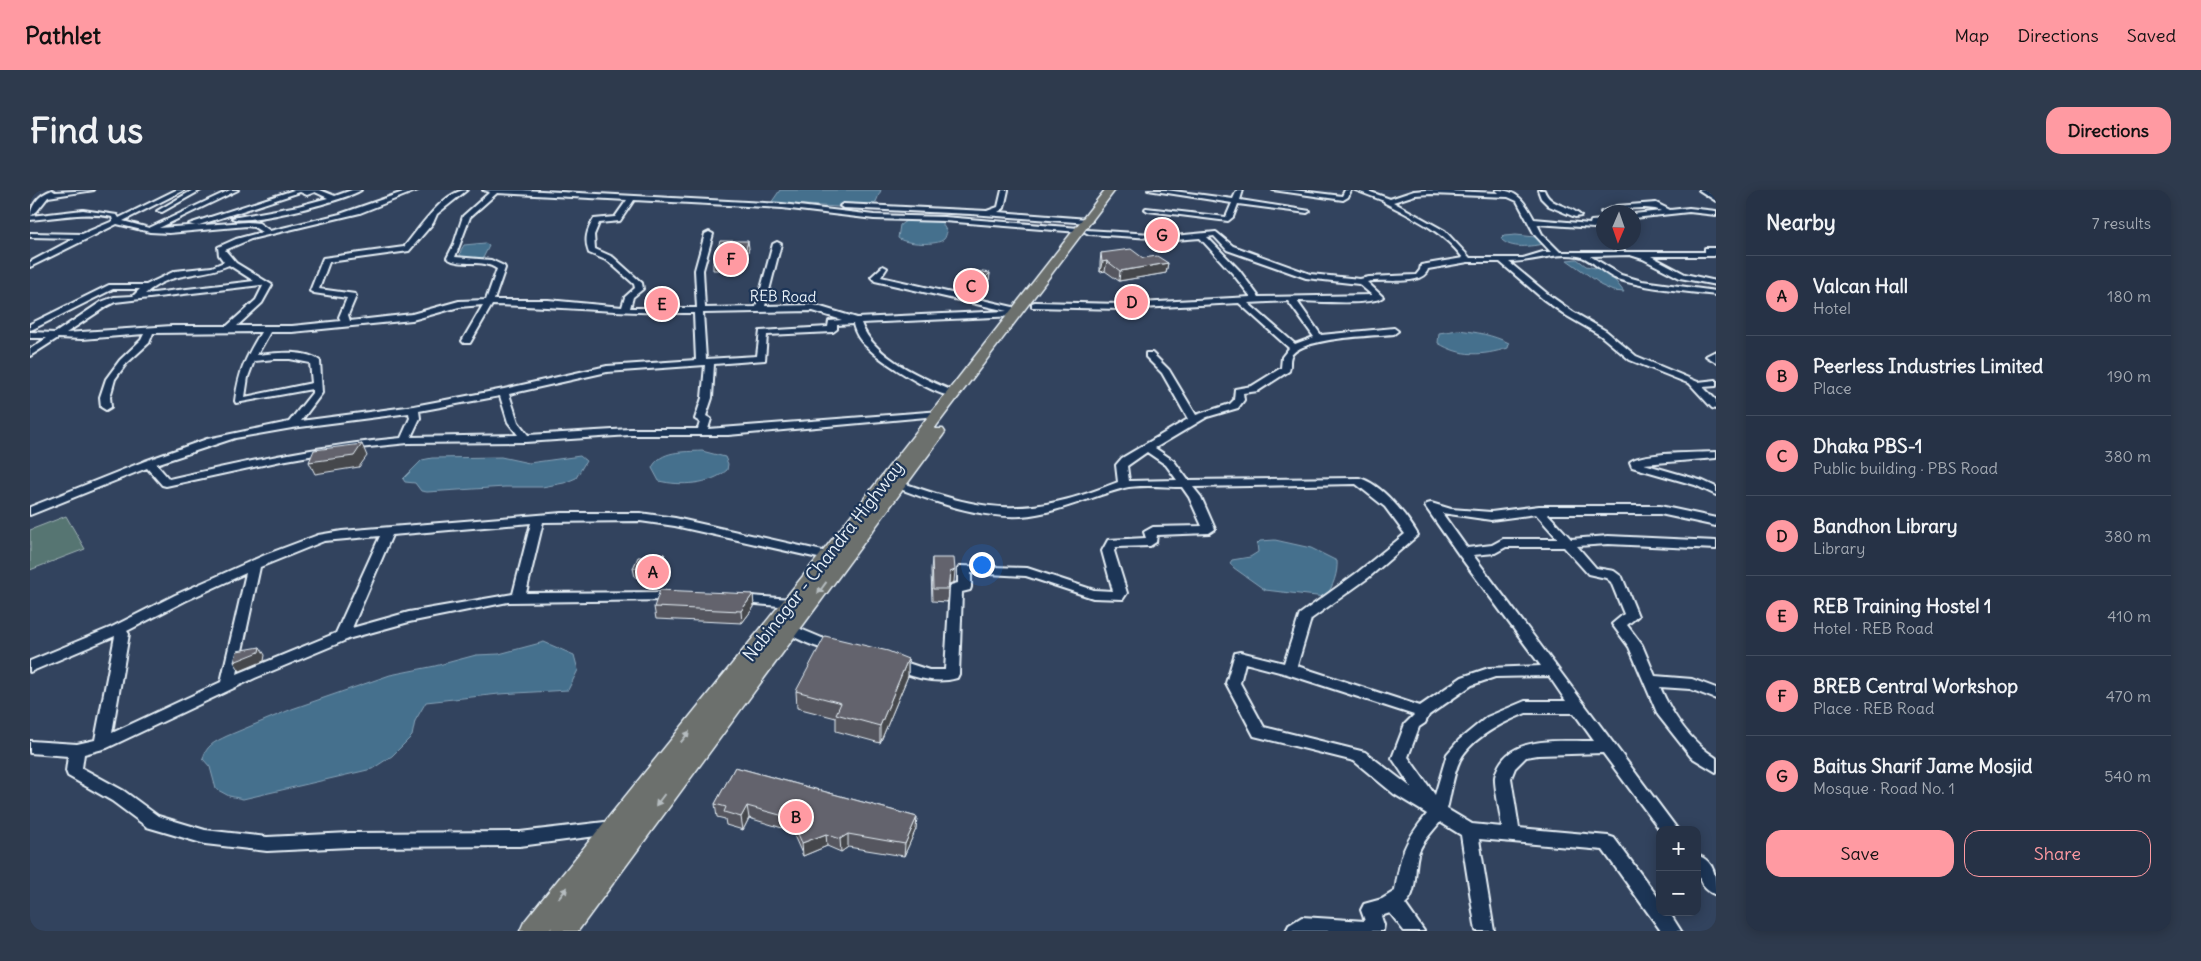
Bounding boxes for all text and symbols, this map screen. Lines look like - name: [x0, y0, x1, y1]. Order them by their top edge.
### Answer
- text: Pathlet: [25, 20, 101, 50]
- text: Map: [1954, 24, 1989, 47]
- text: Directions: [2017, 24, 2099, 47]
- text: Saved: [2127, 24, 2176, 47]
- button: Directions: [2046, 107, 2171, 154]
- text: Find us: [30, 108, 143, 152]
- north arrow: [1596, 205, 1641, 250]
- text: Nearby: [1766, 209, 1836, 236]
- text: 7 results: [2092, 213, 2151, 233]
- pin: G: [1146, 216, 1178, 254]
- pin: F: [715, 240, 747, 278]
- pin: C: [955, 267, 987, 305]
- text: Valcan Hall: [1813, 274, 1908, 298]
- pin: D: [1116, 283, 1148, 321]
- pin: E: [646, 285, 678, 323]
- street label: REB Road: [749, 286, 817, 306]
- text: A: [1777, 286, 1787, 306]
- text: 180 m: [2107, 286, 2151, 306]
- text: Hotel: [1813, 298, 1851, 318]
- text: Peerless Industries Limited: [1813, 354, 2043, 378]
- text: B: [1777, 366, 1787, 386]
- text: 190 m: [2107, 366, 2151, 386]
- text: Place: [1813, 378, 1852, 398]
- text: Dhaka PBS-1: [1813, 434, 1922, 458]
- text: C: [1777, 446, 1787, 466]
- text: 380 m: [2104, 446, 2151, 466]
- street label: Nabinagar - Chandra Highway: [738, 456, 908, 666]
- text: Public building · PBS Road: [1813, 458, 1998, 478]
- text: Bandhon Library: [1813, 514, 1958, 538]
- text: D: [1776, 526, 1788, 546]
- text: 380 m: [2104, 526, 2151, 546]
- text: Library: [1813, 538, 1865, 558]
- your location: [969, 552, 995, 578]
- pin: A: [637, 553, 669, 591]
- one-way arrow: [817, 581, 828, 594]
- text: REB Training Hostel 1: [1813, 594, 1992, 618]
- text: E: [1777, 606, 1787, 626]
- text: 410 m: [2107, 606, 2151, 626]
- text: Hotel · REB Road: [1813, 618, 1933, 638]
- text: BREB Central Workshop: [1813, 674, 2018, 698]
- text: F: [1777, 686, 1787, 706]
- text: 470 m: [2106, 686, 2151, 706]
- text: Place · REB Road: [1813, 698, 1934, 718]
- one-way arrow: [680, 730, 690, 744]
- text: Baitus Sharif Jame Mosjid: [1813, 754, 2032, 778]
- text: G: [1776, 766, 1788, 786]
- text: 540 m: [2104, 766, 2151, 786]
- text: Mosque · Road No. 1: [1813, 778, 1955, 798]
- one-way arrow: [655, 794, 665, 807]
- pin: B: [780, 798, 812, 836]
- map controls: [1656, 826, 1701, 916]
- button: +: [1656, 826, 1701, 871]
- button: Save: [1766, 830, 1954, 877]
- button: Share: [1964, 830, 2151, 877]
- button: −: [1656, 871, 1701, 916]
- one-way arrow: [558, 886, 568, 900]

